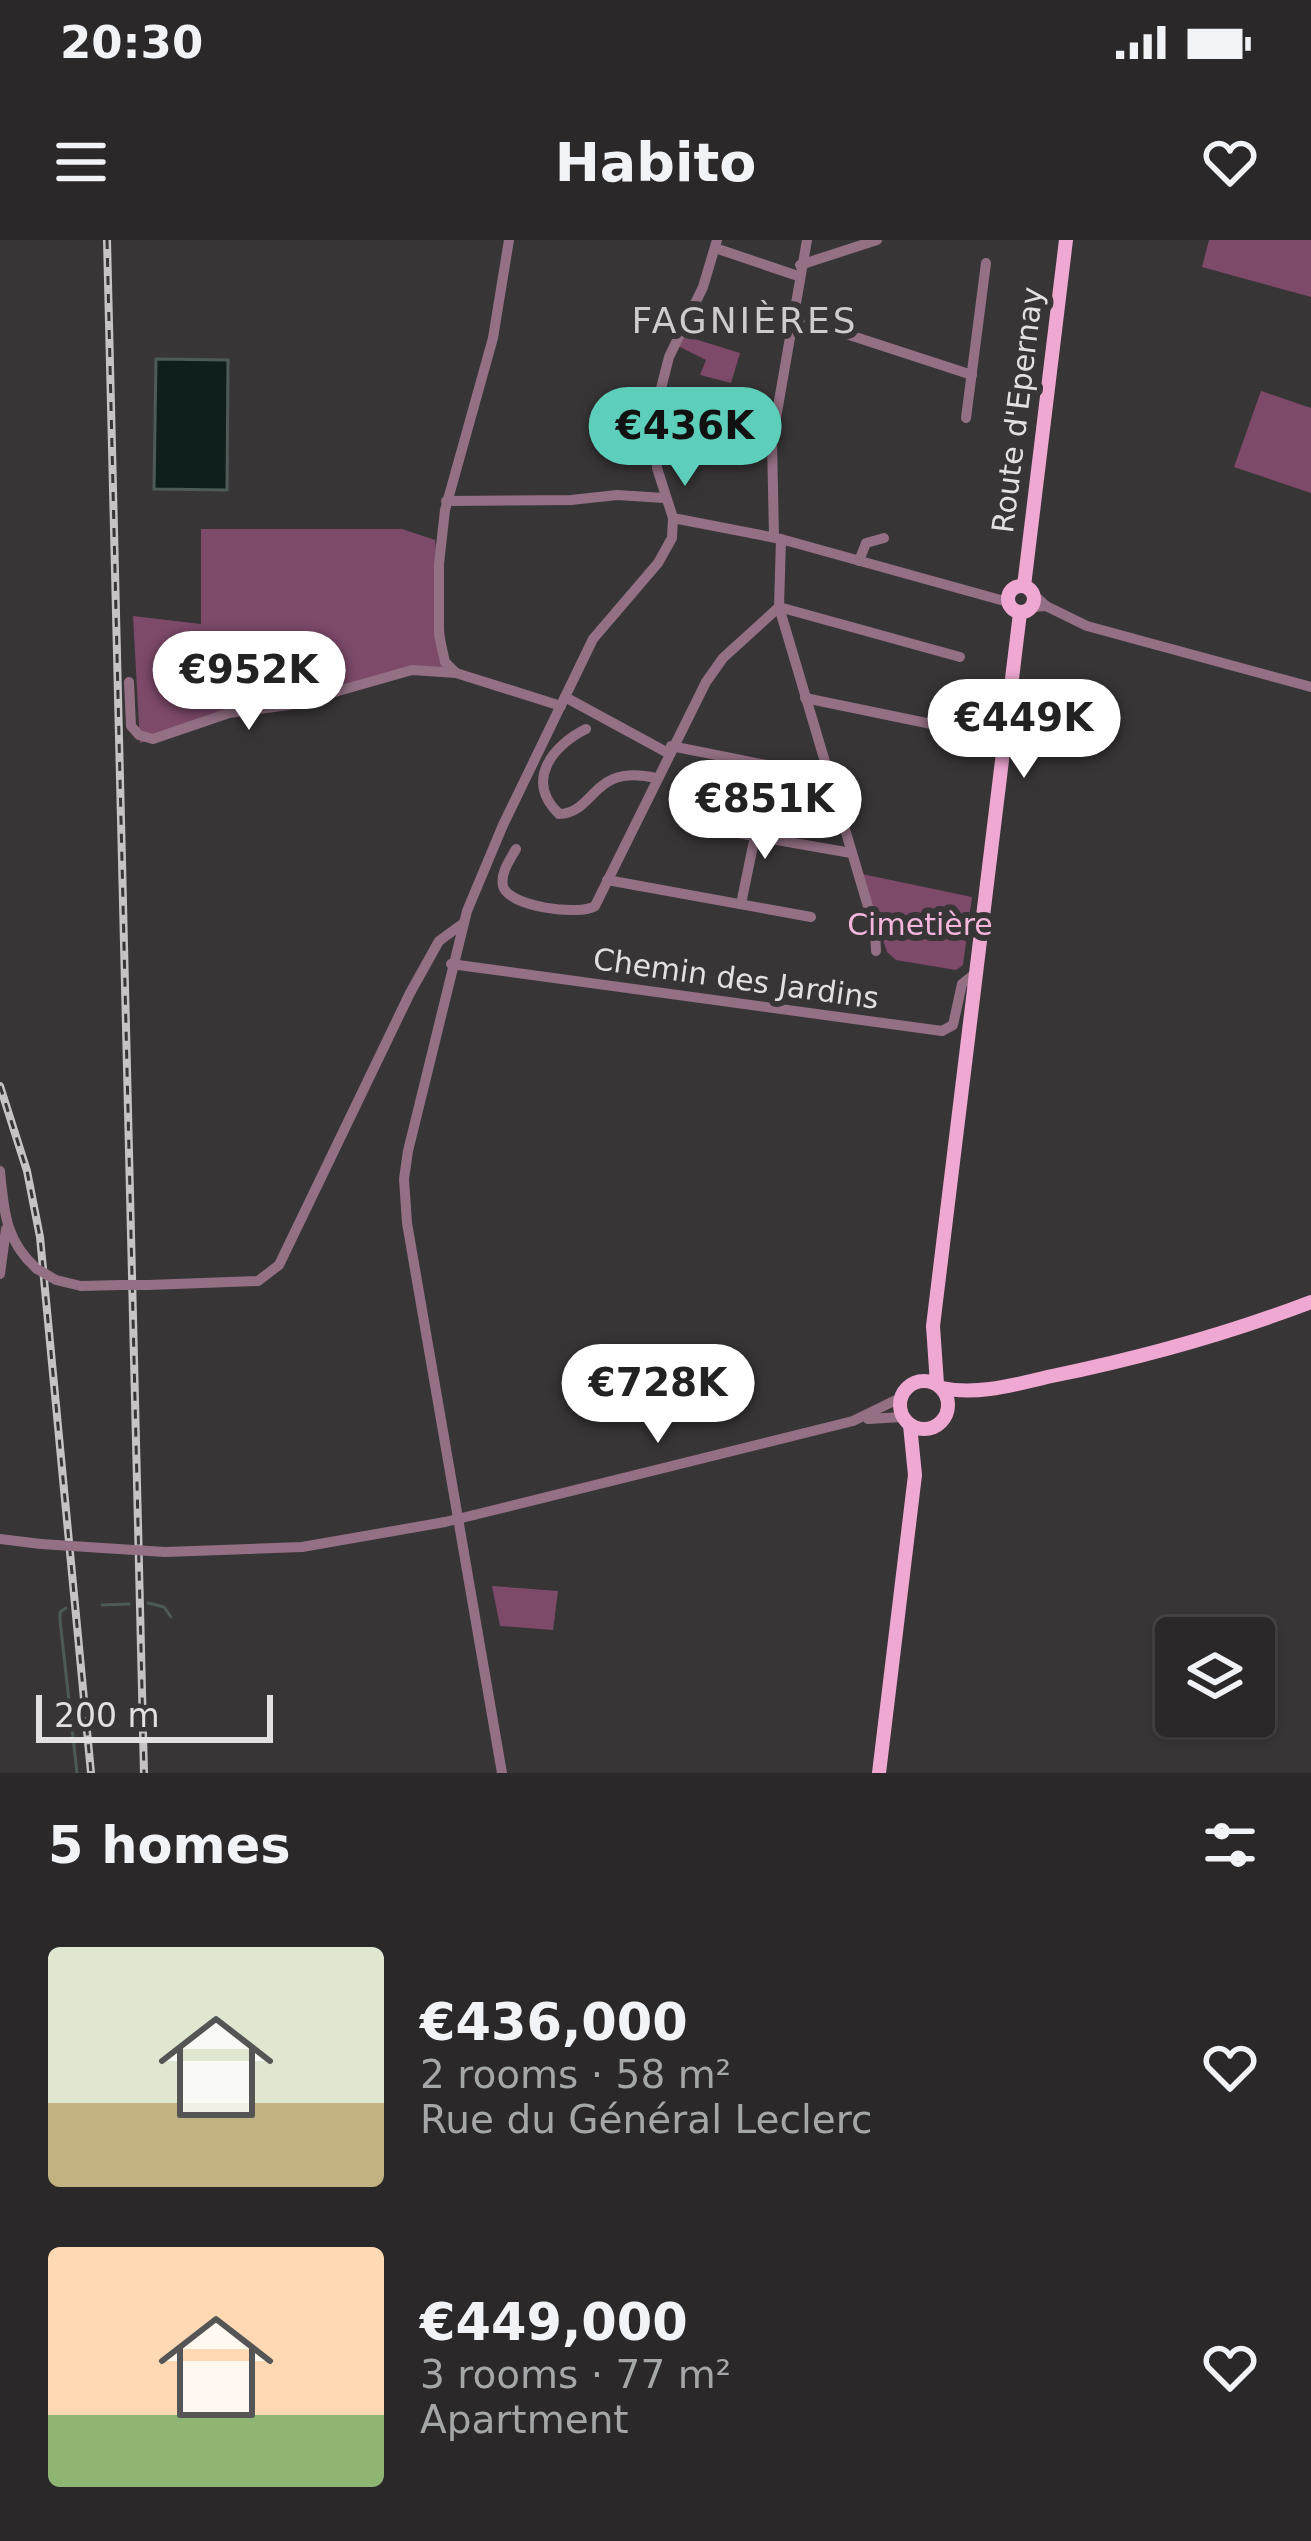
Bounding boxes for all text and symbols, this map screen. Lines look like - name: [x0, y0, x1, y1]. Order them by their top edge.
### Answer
- text: 20:30: [60, 16, 203, 69]
- icon: menu: [48, 129, 114, 195]
- icon: heart: [1197, 129, 1263, 195]
- text: Habito: [555, 131, 756, 194]
- street label: Route d'Epernay: [985, 285, 1050, 535]
- district label: FAGNIÈRES: [631, 300, 859, 341]
- pin: €436K: [601, 387, 769, 489]
- text: €436K: [616, 403, 754, 448]
- pin: €952K: [165, 631, 333, 733]
- text: €952K: [180, 647, 318, 692]
- pin: €449K: [940, 679, 1108, 781]
- text: €449K: [955, 695, 1093, 740]
- pin: €851K: [681, 760, 849, 862]
- text: €851K: [696, 776, 834, 821]
- park label: Cimetière: [847, 907, 993, 942]
- street label: Chemin des Jardins: [591, 941, 881, 1016]
- pin: €728K: [574, 1344, 742, 1446]
- text: €728K: [589, 1360, 727, 1405]
- map controls: [1155, 1617, 1275, 1737]
- button: layers: [1155, 1617, 1275, 1737]
- scale bar: [36, 1689, 273, 1742]
- text: 200 m: [54, 1696, 160, 1735]
- icon: filters: [1197, 1812, 1263, 1878]
- text: 5 homes: [48, 1816, 291, 1875]
- text: €436,000: [420, 1993, 688, 2052]
- icon: home: [144, 1995, 288, 2139]
- icon: heart: [1197, 2034, 1263, 2100]
- text: 2 rooms · 58 m²: [420, 2052, 731, 2097]
- text: Rue du Général Leclerc: [420, 2097, 872, 2142]
- text: €449,000: [420, 2293, 688, 2352]
- icon: home: [144, 2295, 288, 2439]
- icon: heart: [1197, 2334, 1263, 2400]
- text: 3 rooms · 77 m²: [420, 2352, 731, 2397]
- text: Apartment: [420, 2397, 629, 2442]

